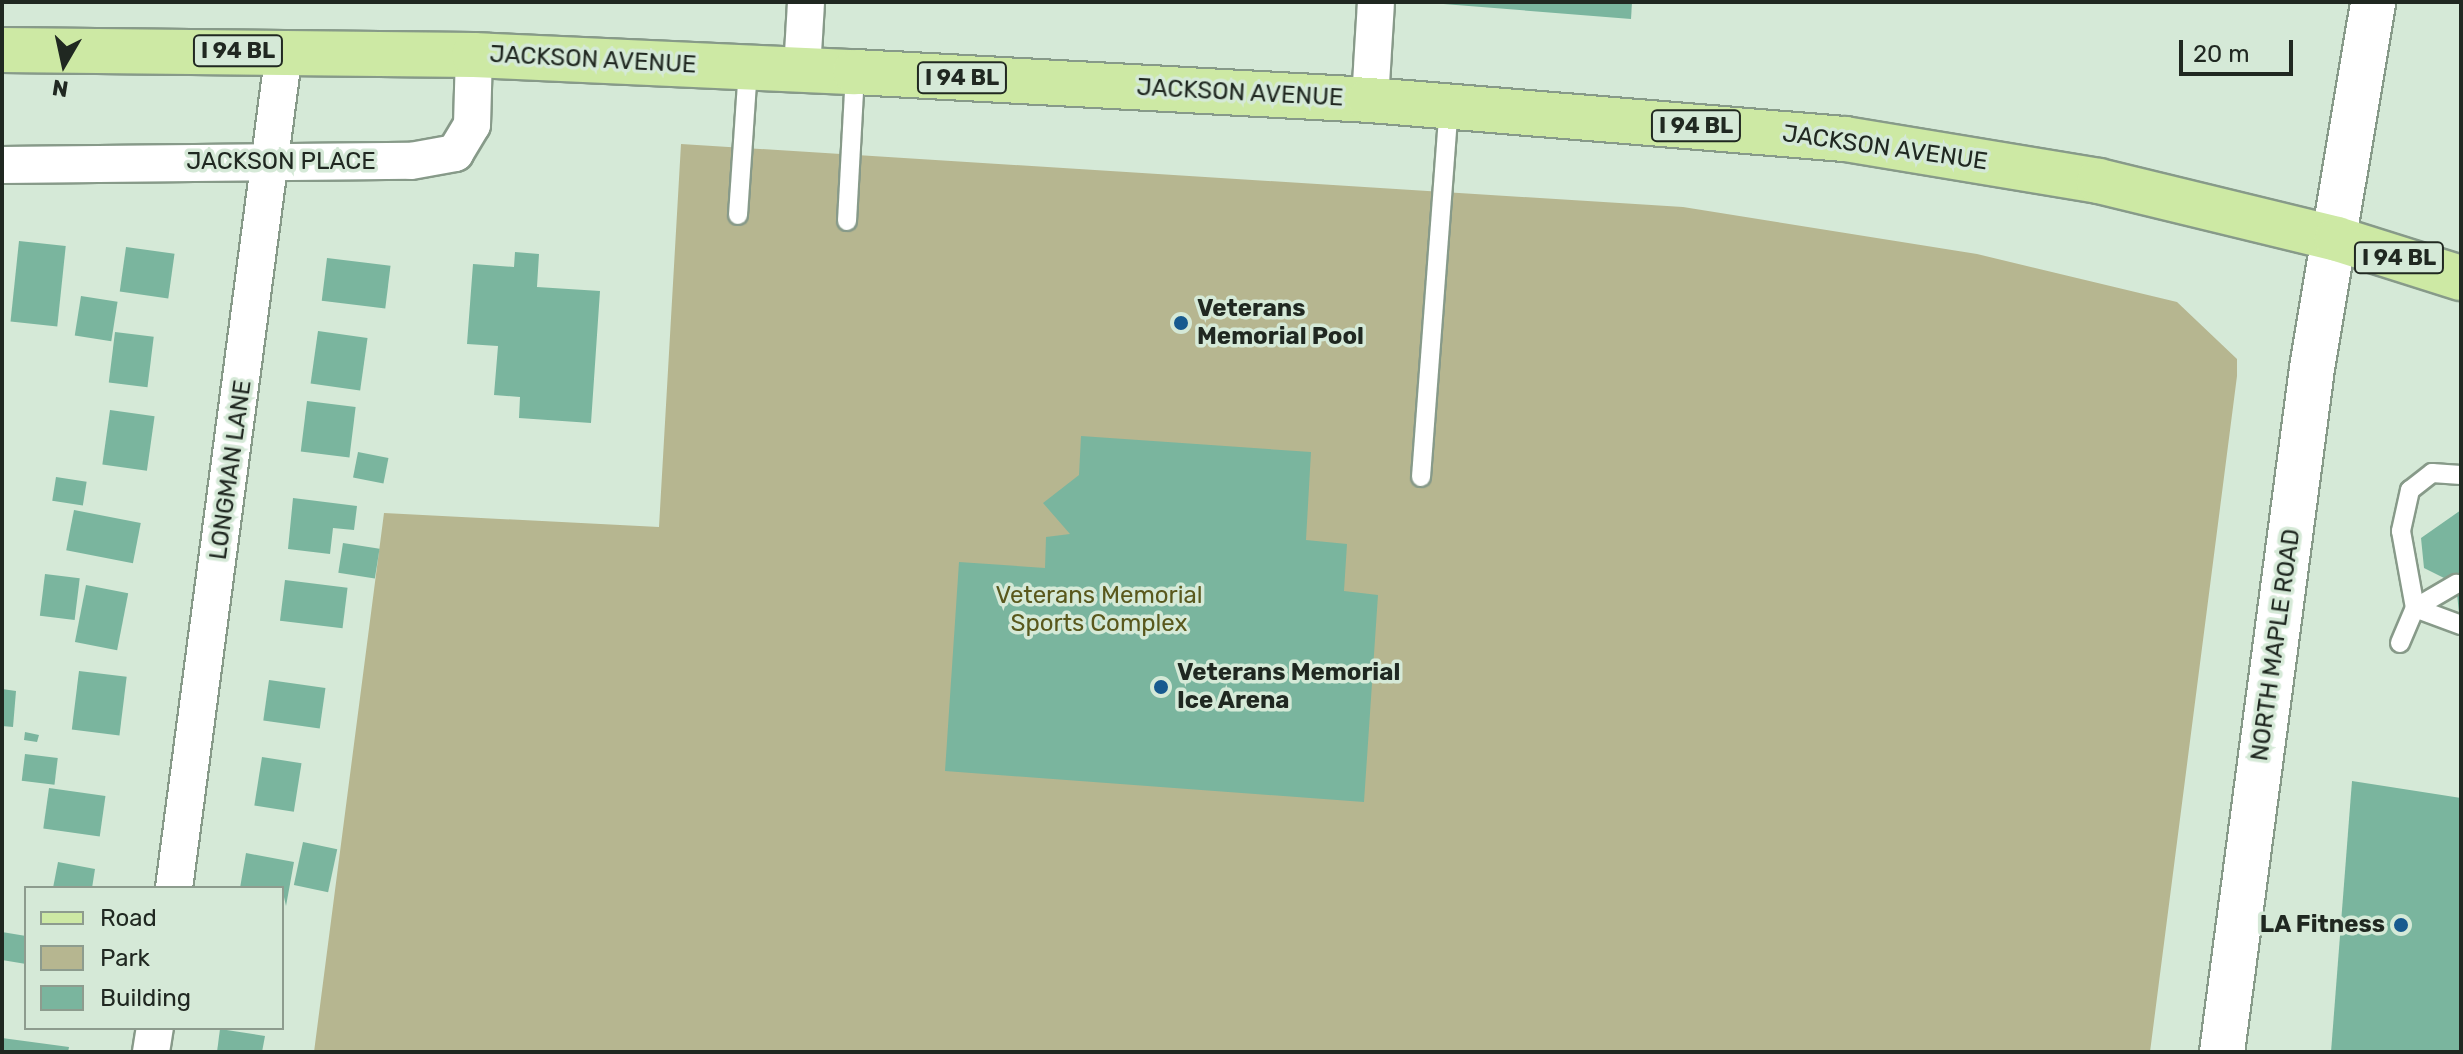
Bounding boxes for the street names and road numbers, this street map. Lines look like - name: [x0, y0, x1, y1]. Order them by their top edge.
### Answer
- road number: I 94 BL: [192, 33, 284, 69]
- street label: JACKSON AVENUE: [489, 40, 697, 80]
- road number: I 94 BL: [916, 60, 1008, 96]
- street label: JACKSON AVENUE: [1136, 73, 1344, 113]
- road number: I 94 BL: [1650, 108, 1742, 144]
- street label: JACKSON AVENUE: [1780, 119, 1990, 177]
- street label: JACKSON PLACE: [186, 148, 376, 176]
- road number: I 94 BL: [2353, 240, 2445, 276]
- street label: LONGMAN LANE: [204, 378, 258, 562]
- street label: NORTH MAPLE ROAD: [2245, 527, 2307, 763]

